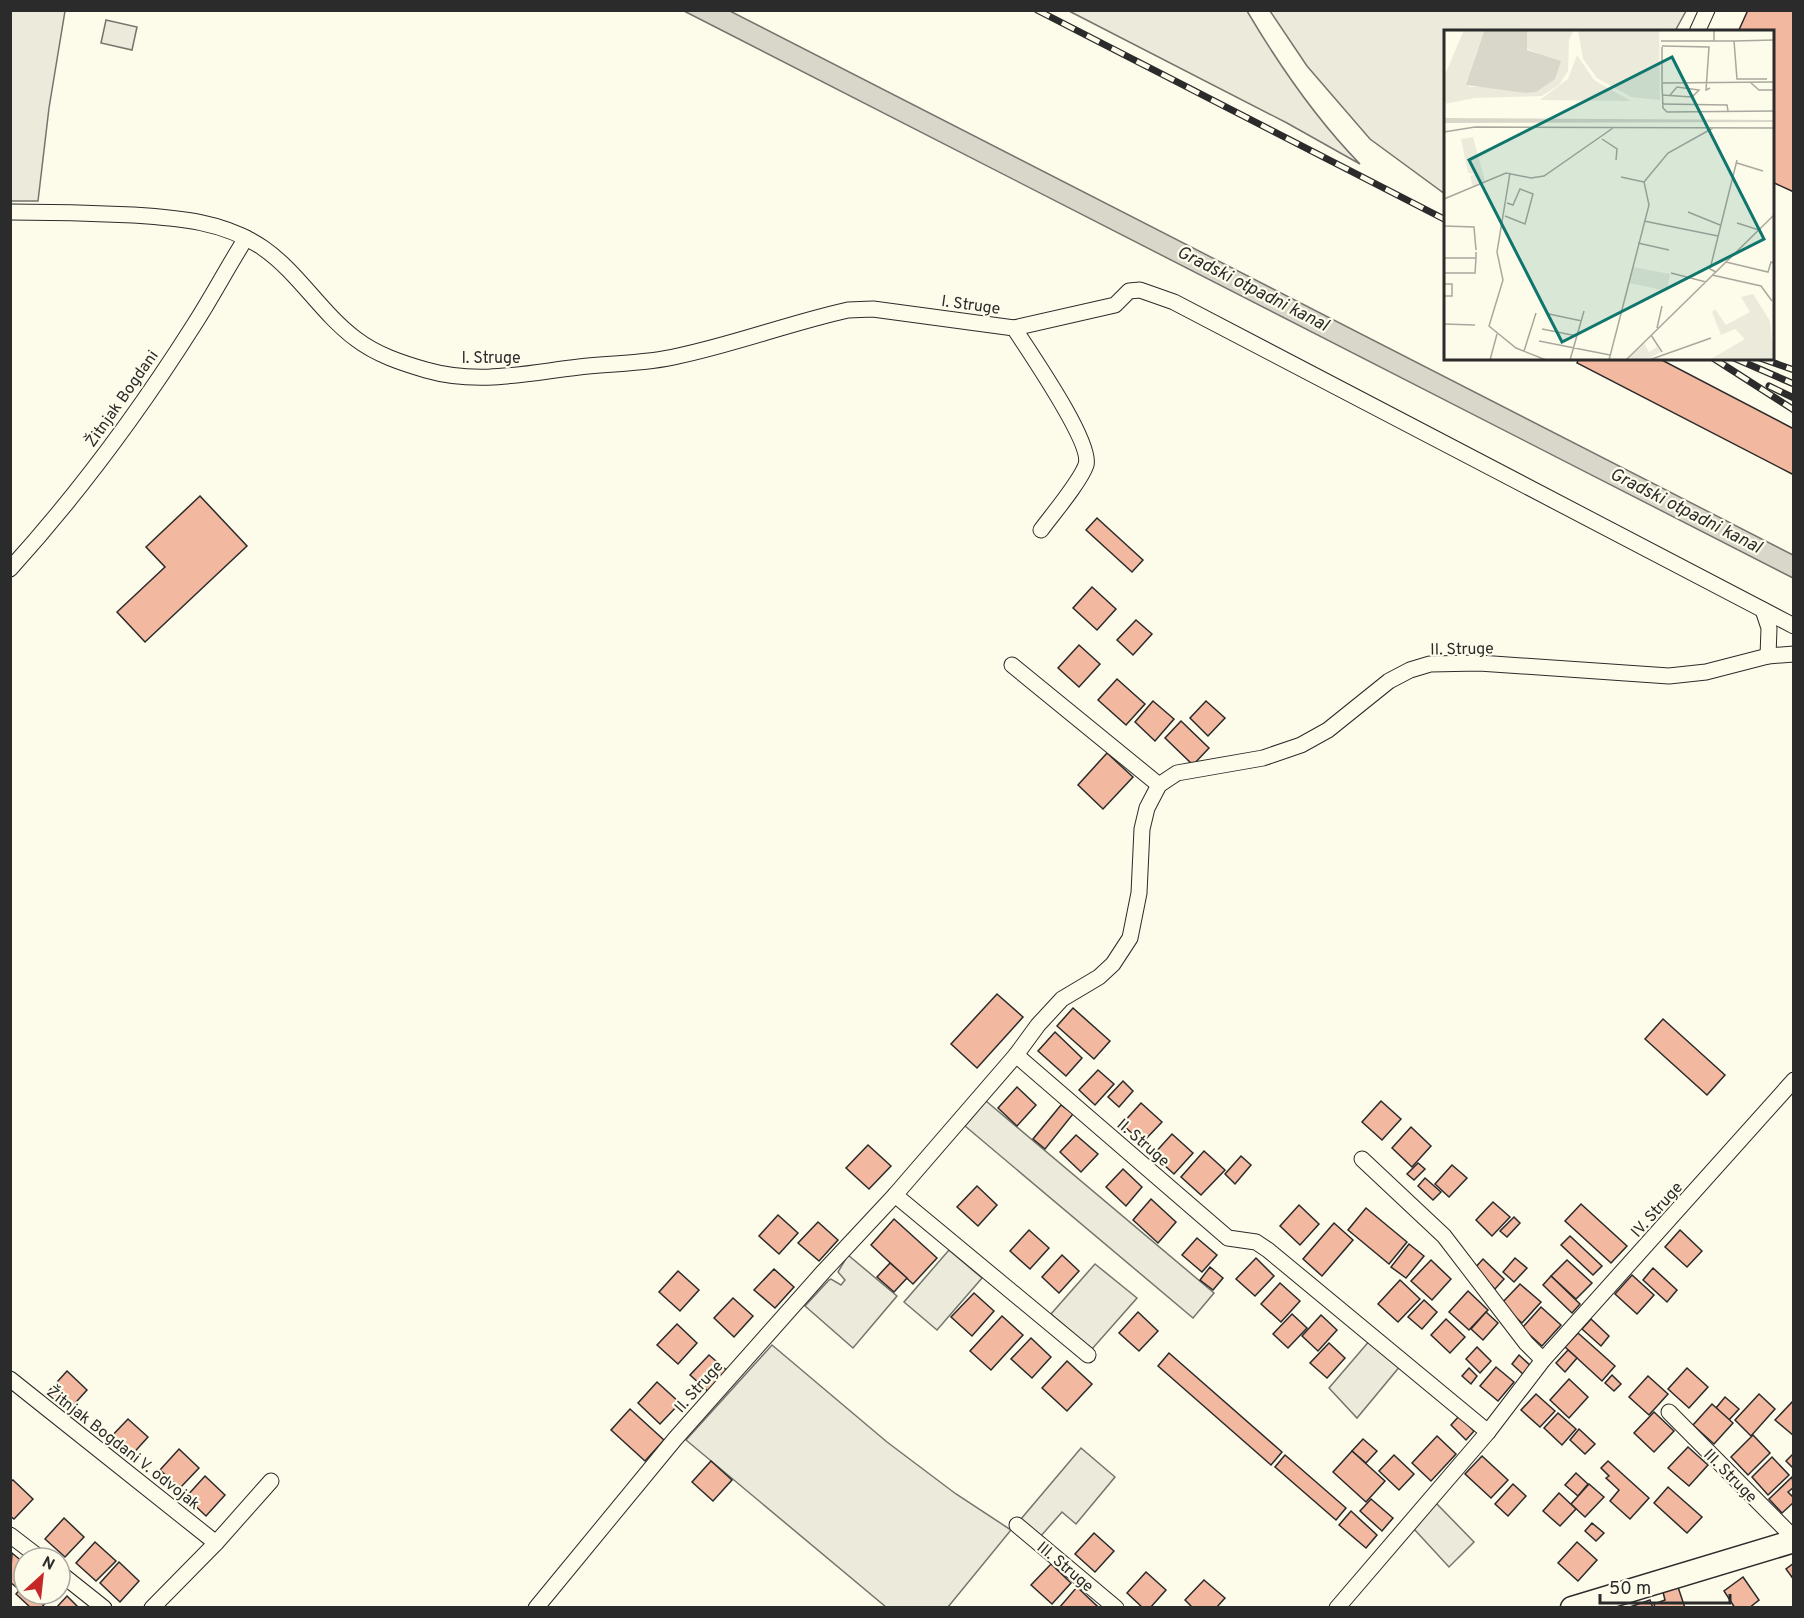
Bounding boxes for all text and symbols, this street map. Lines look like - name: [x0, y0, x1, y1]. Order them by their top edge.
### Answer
- inset map: [1444, 30, 1774, 360]
- water label: Gradski otpadni kanal: [1173, 241, 1333, 338]
- street label: I. Struge: [940, 292, 1001, 320]
- street label: Žitnjak Bogdani: [80, 346, 163, 451]
- street label: I. Struge: [461, 349, 521, 369]
- water label: Gradski otpadni kanal: [1606, 463, 1766, 560]
- street label: II. Struge: [1430, 639, 1494, 661]
- street label: II. Struge: [1112, 1115, 1173, 1172]
- street label: IV. Struge: [1627, 1178, 1688, 1242]
- street label: II. Struge: [671, 1357, 728, 1418]
- street label: Žitnjak Bogdani V. odvojak: [42, 1381, 205, 1515]
- street label: III. Struge: [1698, 1445, 1761, 1508]
- street label: III. Struge: [1032, 1538, 1097, 1597]
- north arrow: [12, 1546, 72, 1606]
- text: N: [38, 1553, 58, 1576]
- scale bar: [1600, 1567, 1730, 1605]
- text: 50 m: [1609, 1578, 1651, 1601]

